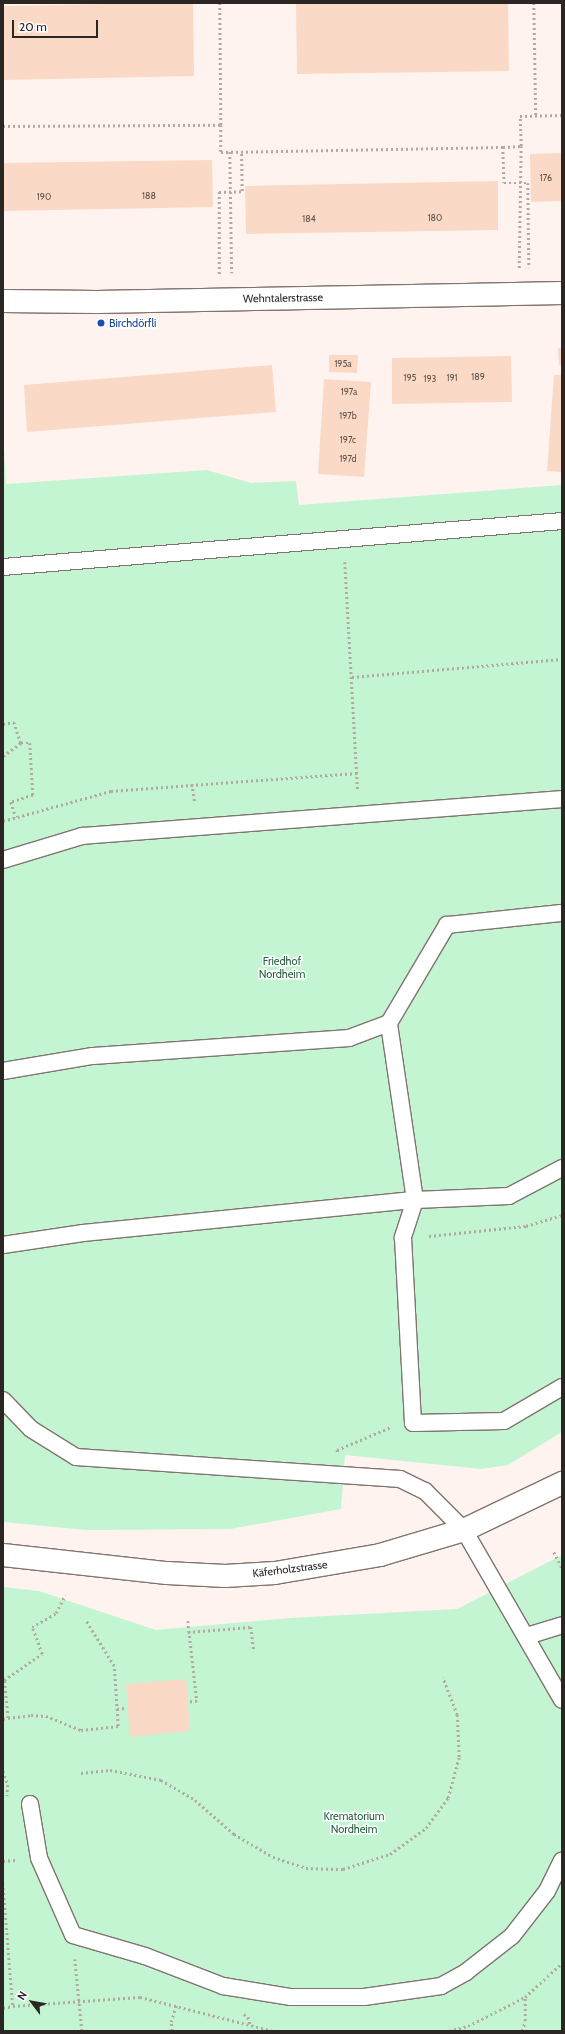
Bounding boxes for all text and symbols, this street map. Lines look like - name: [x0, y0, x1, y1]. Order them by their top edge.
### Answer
- scale bar: [14, 12, 100, 38]
- text: 20 m: [19, 19, 47, 34]
- house number: 176: [540, 173, 552, 183]
- house number: 188: [142, 191, 156, 201]
- house number: 190: [37, 192, 51, 202]
- house number: 180: [428, 213, 442, 223]
- house number: 184: [302, 214, 316, 224]
- street label: Wehntalerstrasse: [243, 291, 323, 305]
- place label: Birchdörfli: [109, 316, 156, 330]
- marker: Birchdörfli: [96, 318, 106, 328]
- house number: 195a: [334, 359, 352, 369]
- house number: 189: [471, 372, 485, 382]
- house number: 195: [404, 373, 416, 383]
- house number: 191: [447, 373, 457, 383]
- house number: 193: [424, 374, 436, 384]
- house number: 197a: [341, 387, 357, 397]
- house number: 197b: [339, 411, 357, 421]
- house number: 197c: [340, 435, 356, 445]
- house number: 197d: [339, 454, 357, 464]
- park label: Friedhof Nordheim: [259, 955, 305, 981]
- street label: Käferholzstrasse: [252, 1558, 328, 1580]
- park label: Krematorium Nordheim: [324, 1810, 384, 1836]
- north arrow: [12, 1982, 52, 2022]
- text: N: [14, 1989, 30, 2003]

